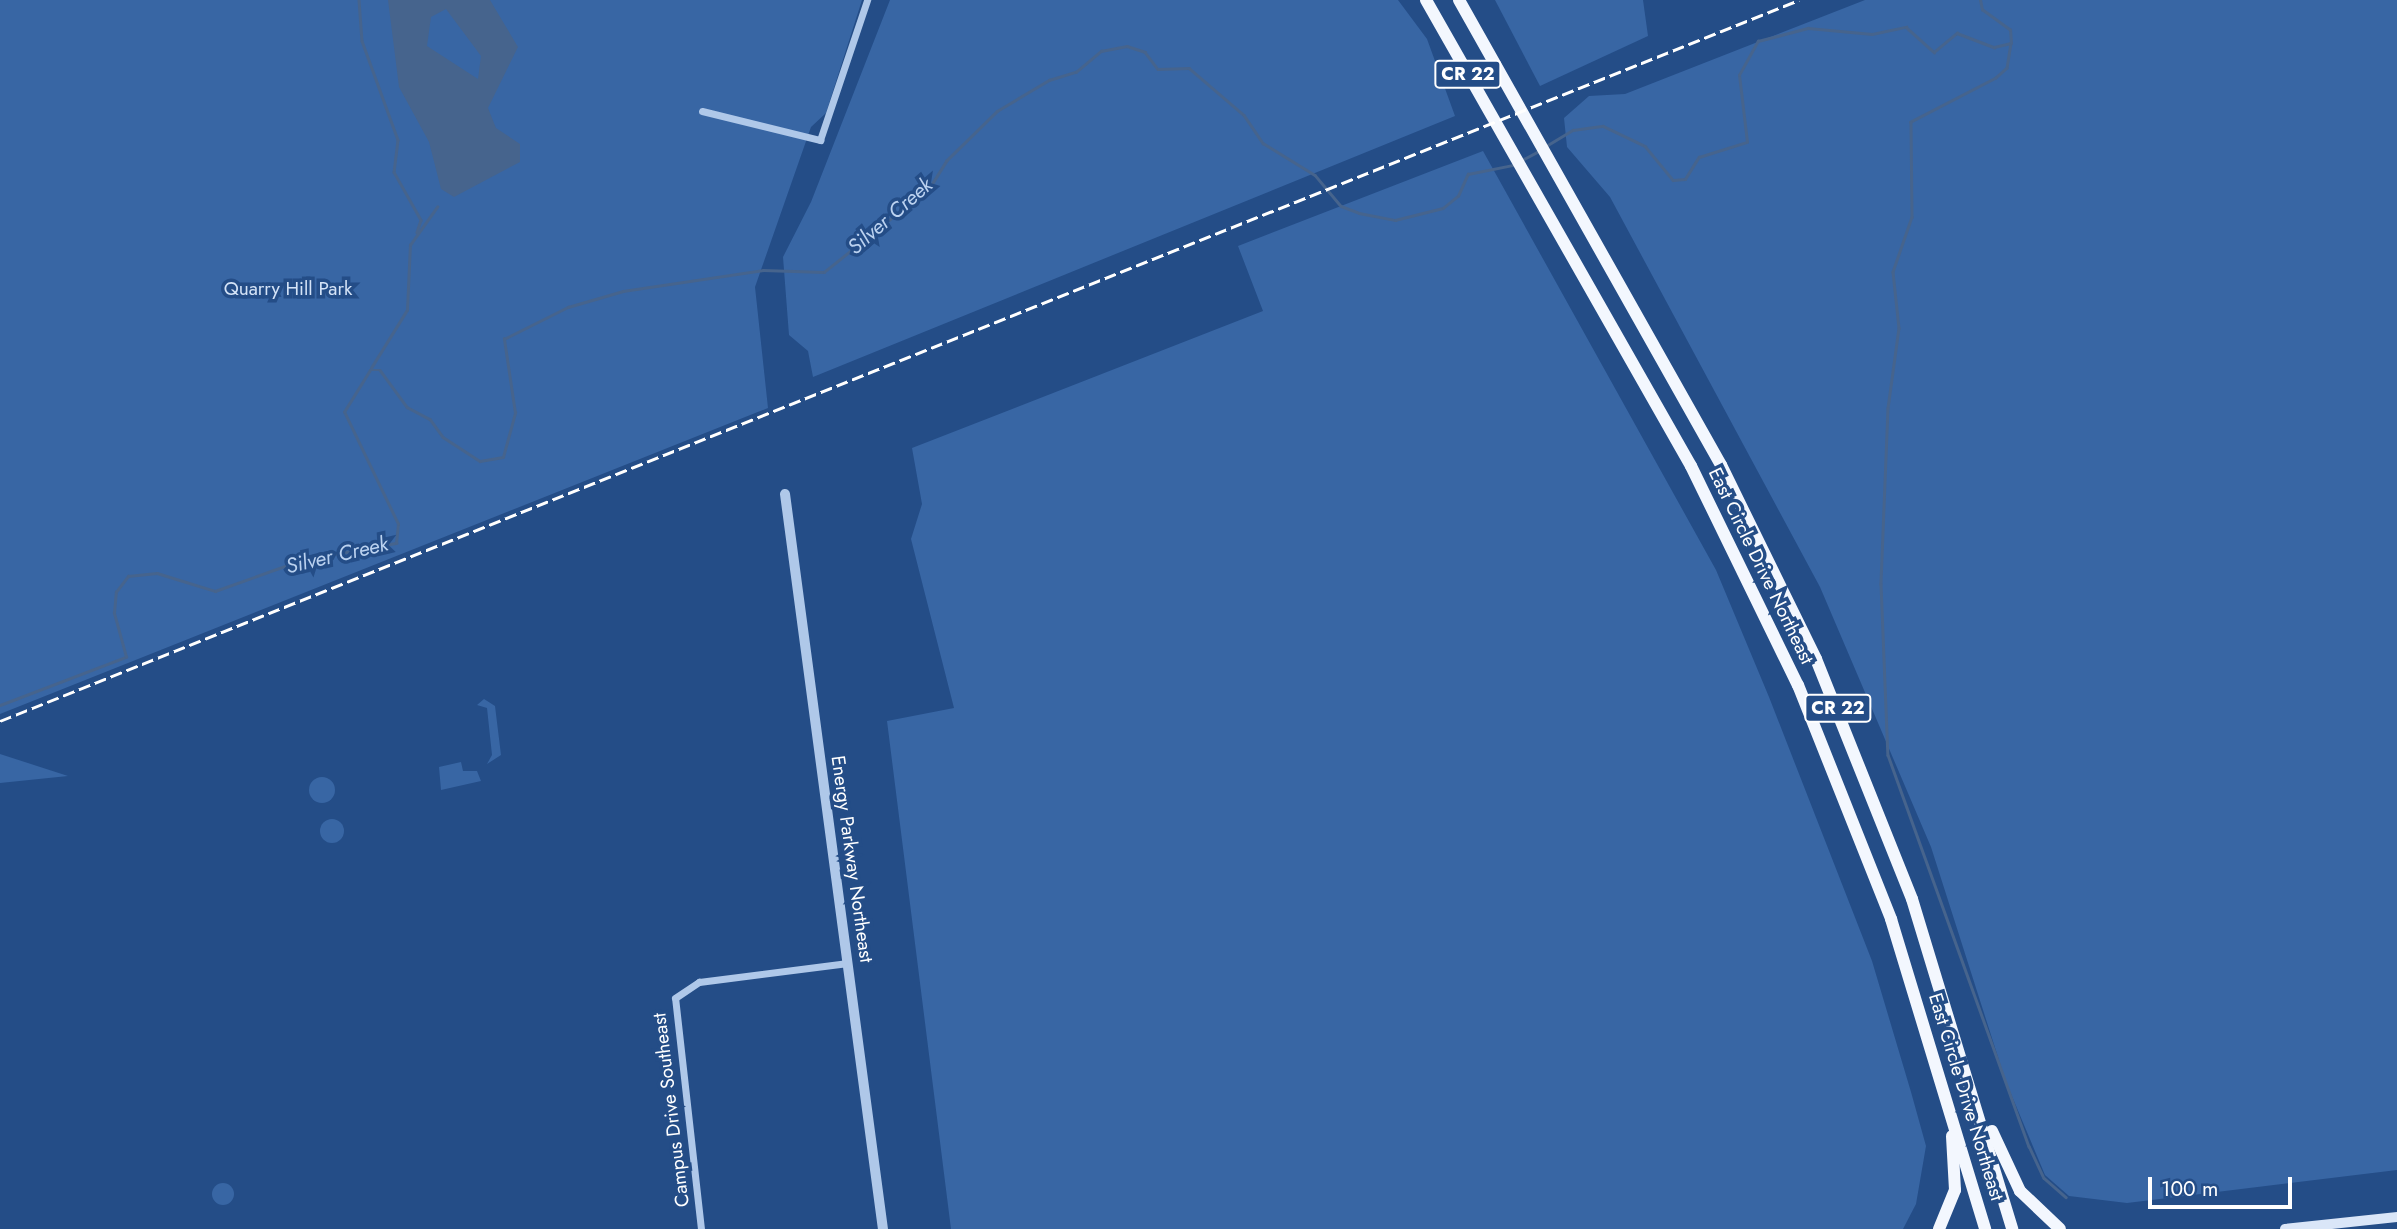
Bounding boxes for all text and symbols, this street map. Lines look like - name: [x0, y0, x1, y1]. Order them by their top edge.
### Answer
- road number: CR 22: [1433, 60, 1503, 88]
- water label: Silver Creek: [842, 172, 938, 260]
- park label: Quarry Hill Park: [224, 278, 352, 300]
- street label: East Circle Drive Northeast: [1703, 464, 1819, 668]
- water label: Silver Creek: [283, 531, 391, 579]
- road number: CR 22: [1803, 694, 1873, 722]
- street label: Energy Parkway Northeast: [826, 754, 878, 964]
- street label: East Circle Drive Northeast: [1924, 990, 2008, 1204]
- street label: Campus Drive Southeast: [648, 1012, 694, 1208]
- scale bar: [2152, 1162, 2296, 1206]
- text: 100 m: [2161, 1174, 2218, 1204]

